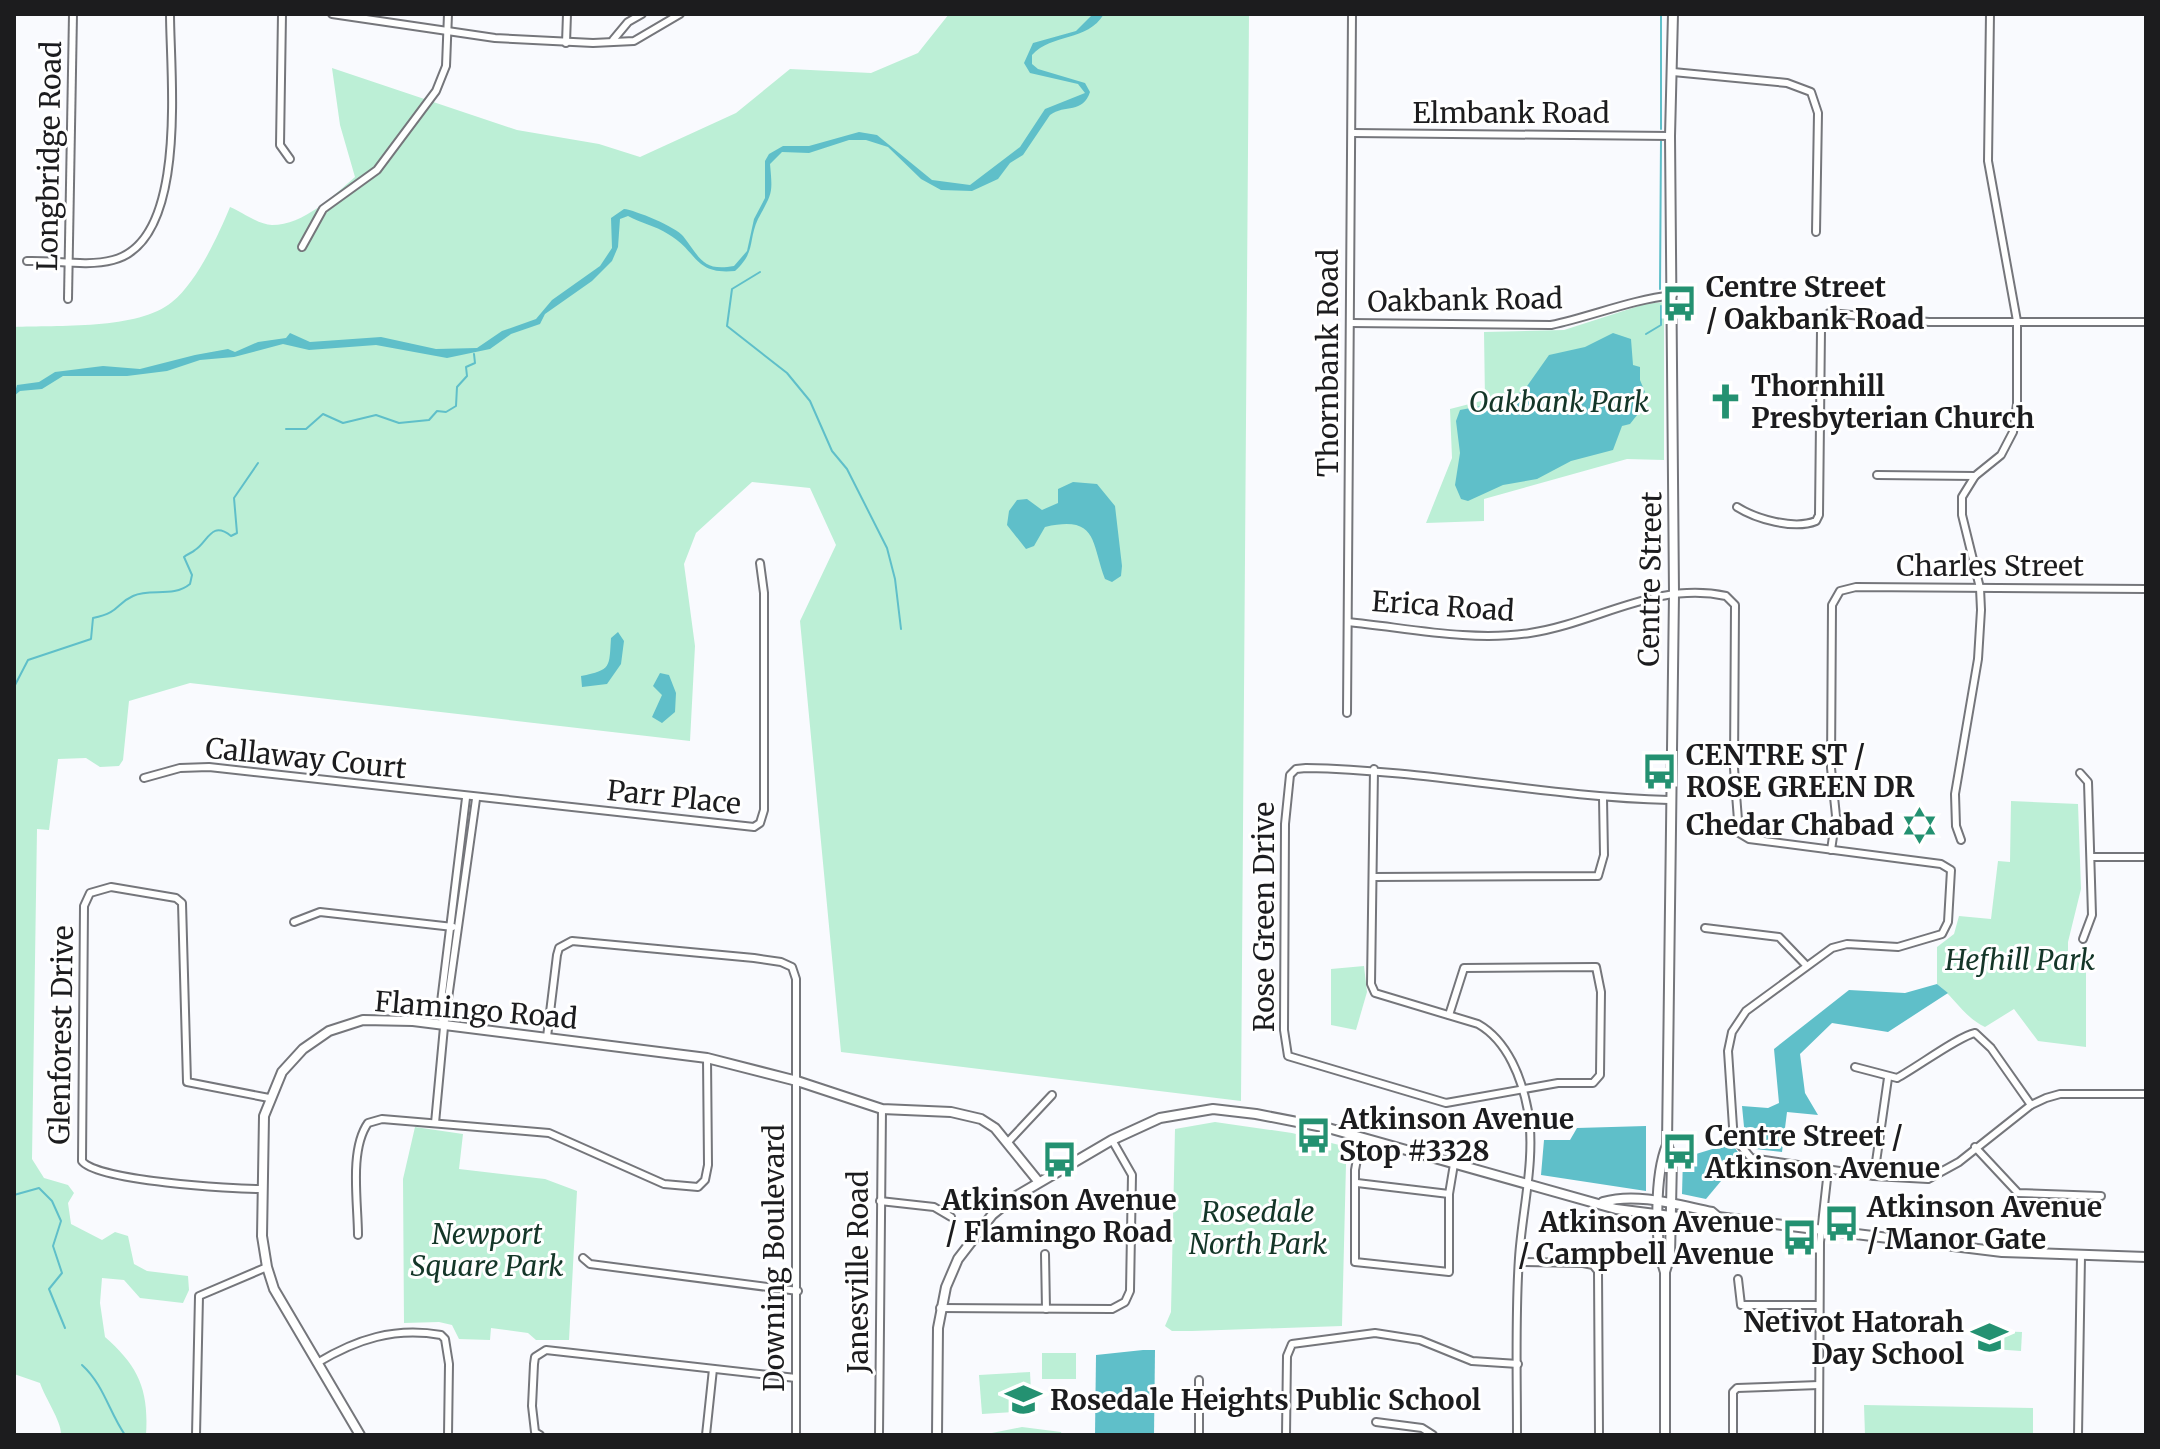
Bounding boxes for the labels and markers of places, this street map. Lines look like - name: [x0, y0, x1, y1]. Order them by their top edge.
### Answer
- place label: Centre Street / Oakbank Road: [1706, 269, 1925, 337]
- bus stop icon: Centre Street / Oakbank Road: [1661, 284, 1699, 322]
- place label: Thornhill Presbyterian Church: [1751, 368, 2035, 436]
- church icon: Thornhill Presbyterian Church: [1706, 383, 1744, 421]
- place label: CENTRE ST / ROSE GREEN DR: [1686, 737, 1915, 805]
- bus stop icon: CENTRE ST / ROSE GREEN DR: [1641, 752, 1679, 790]
- synagogue icon: Chedar Chabad: [1901, 806, 1939, 844]
- place label: Chedar Chabad: [1686, 807, 1894, 843]
- place label: Atkinson Avenue Stop #3328: [1338, 1101, 1574, 1169]
- bus stop icon: Atkinson Avenue Stop #3328: [1294, 1116, 1332, 1154]
- place label: Centre Street / Atkinson Avenue: [1704, 1118, 1940, 1186]
- bus stop icon: Centre Street / Atkinson Avenue: [1660, 1133, 1698, 1171]
- bus stop icon: Atkinson Avenue / Flamingo Road: [1040, 1141, 1078, 1179]
- place label: Atkinson Avenue / Flamingo Road: [940, 1182, 1177, 1250]
- place label: Atkinson Avenue / Manor Gate: [1866, 1189, 2102, 1257]
- place label: Atkinson Avenue / Campbell Avenue: [1518, 1204, 1774, 1272]
- bus stop icon: Atkinson Avenue / Manor Gate: [1822, 1204, 1860, 1242]
- bus stop icon: Atkinson Avenue / Campbell Avenue: [1781, 1219, 1819, 1257]
- place label: Netivot Hatorah Day School: [1743, 1304, 1964, 1372]
- school or university icon: Netivot Hatorah Day School: [1971, 1319, 2009, 1357]
- school or university icon: Rosedale Heights Public School: [1005, 1381, 1043, 1419]
- place label: Rosedale Heights Public School: [1050, 1382, 1481, 1418]

